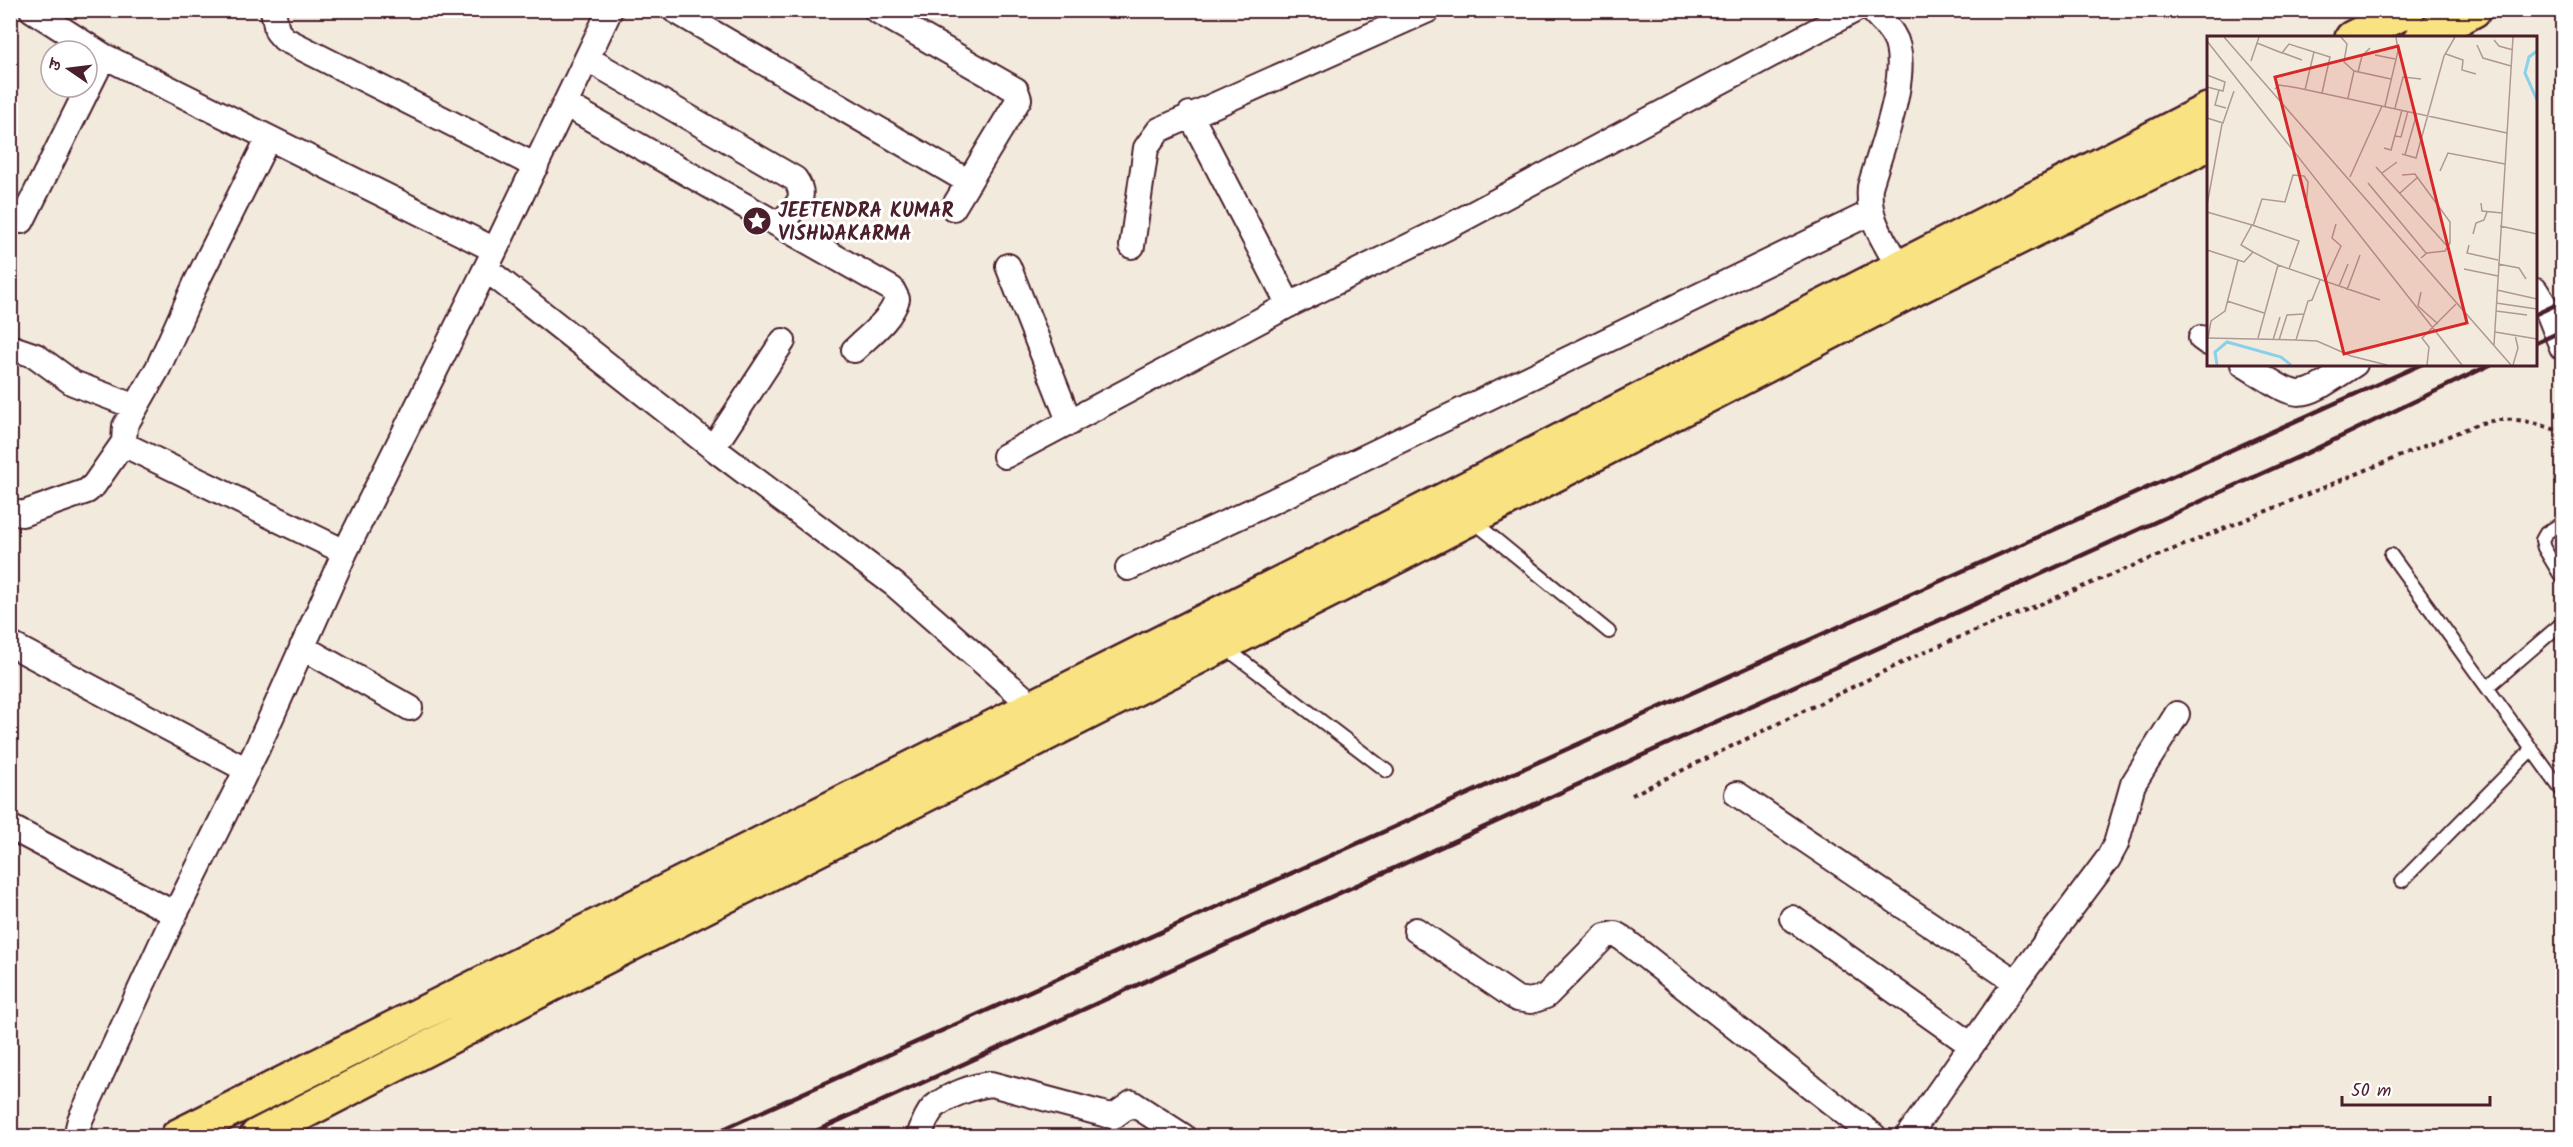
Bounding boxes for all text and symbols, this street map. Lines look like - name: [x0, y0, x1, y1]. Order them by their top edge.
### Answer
- inset map: [2207, 36, 2537, 366]
- north arrow: [39, 39, 99, 99]
- text: उ: [43, 55, 70, 74]
- place label: JEETENDRA KUMAR VISHWAKARMA: [778, 196, 954, 251]
- place icon: JEETENDRA KUMAR VISHWAKARMA: [741, 205, 773, 237]
- scale bar: [2342, 1069, 2490, 1107]
- text: 50 m: [2351, 1077, 2391, 1106]

